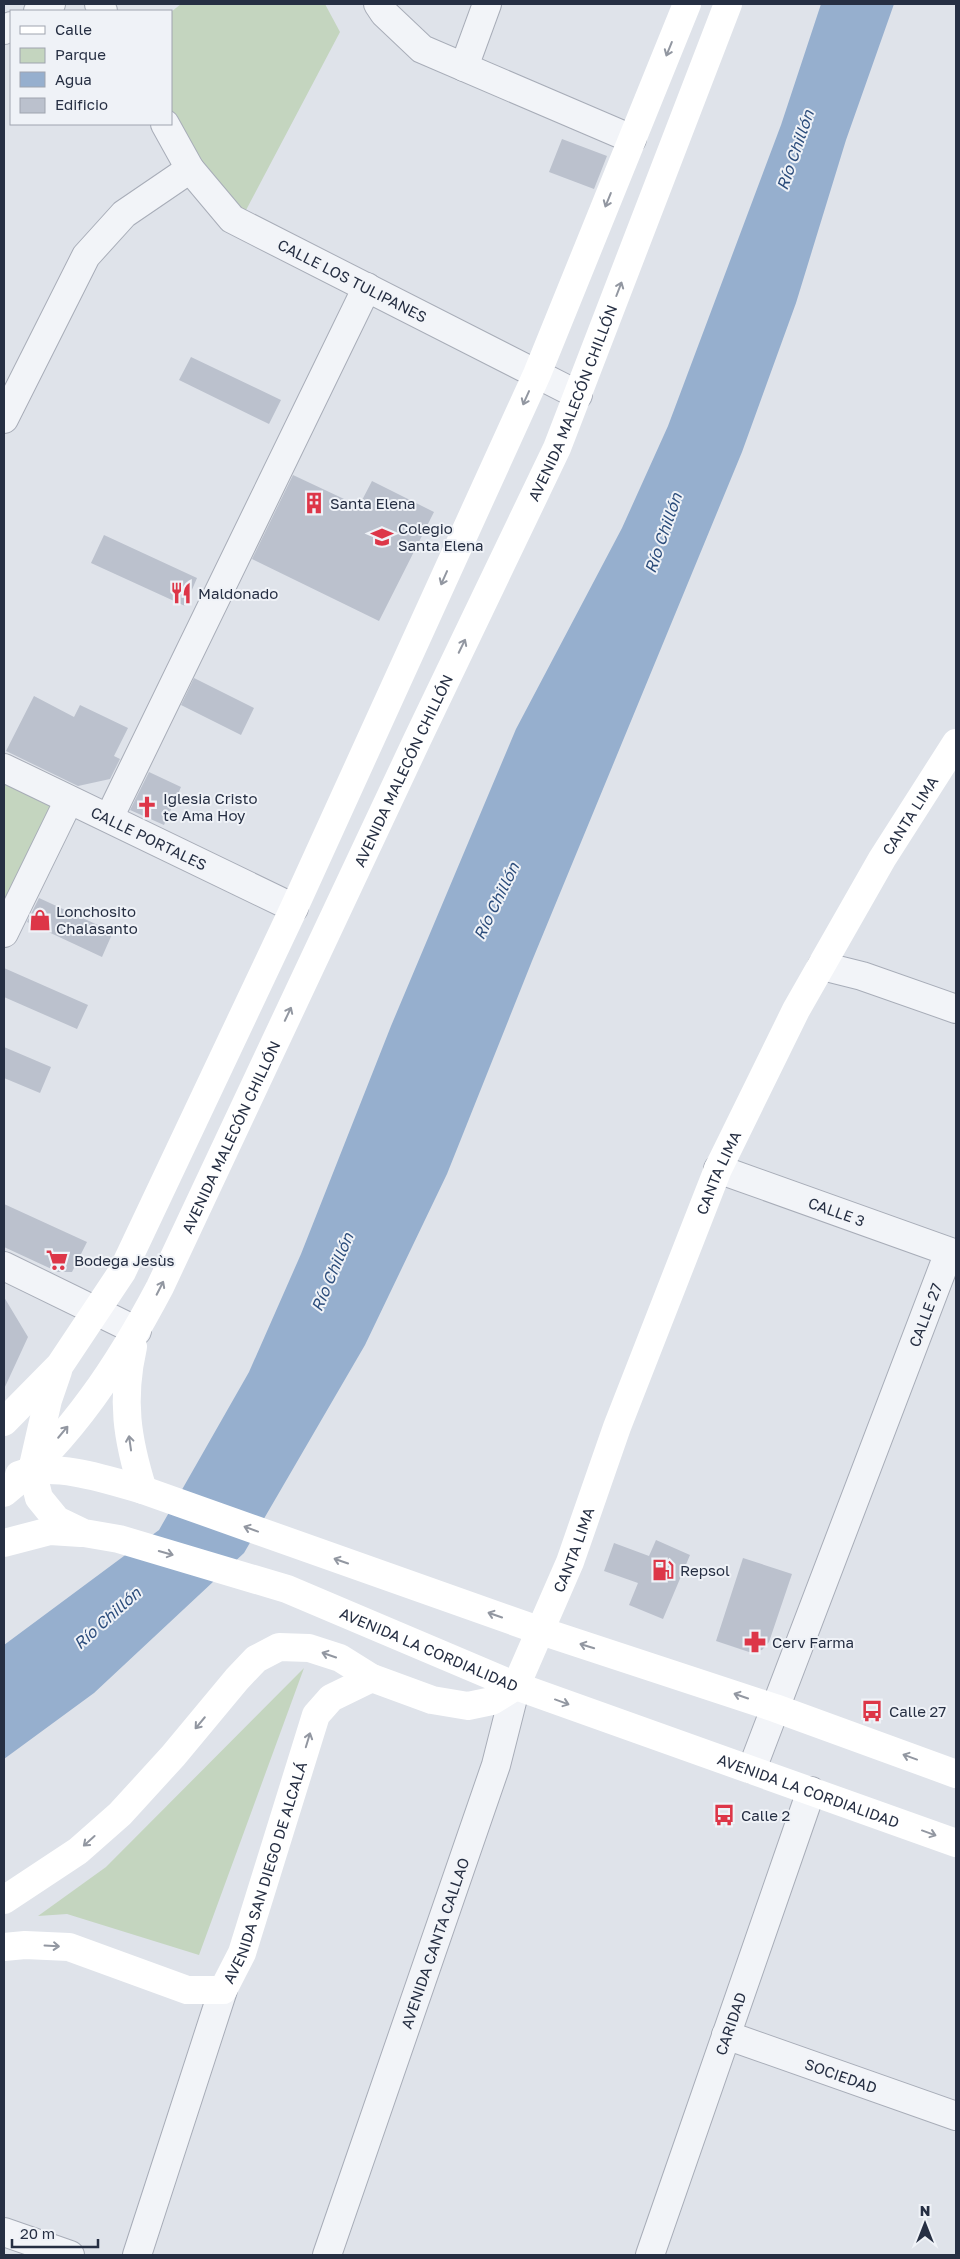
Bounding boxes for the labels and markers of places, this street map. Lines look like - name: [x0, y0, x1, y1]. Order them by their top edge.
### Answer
- building icon: Santa Elena: [301, 490, 327, 516]
- place label: Santa Elena: [330, 494, 416, 512]
- place label: Colegio Santa Elena: [398, 519, 484, 554]
- school or university icon: Colegio Santa Elena: [369, 524, 395, 550]
- restaurant icon: Maldonado: [168, 580, 194, 606]
- place label: Maldonado: [198, 584, 278, 602]
- place label: Iglesia Cristo te Ama Hoy: [163, 789, 258, 824]
- church icon: Iglesia Cristo te Ama Hoy: [134, 794, 160, 820]
- place label: Lonchosito Chalasanto: [56, 902, 138, 937]
- shop icon: Lonchosito Chalasanto: [27, 907, 53, 933]
- supermarket icon: Bodega Jesùs: [44, 1247, 70, 1273]
- place label: Bodega Jesùs: [74, 1251, 174, 1269]
- fuel station icon: Repsol: [650, 1557, 676, 1583]
- place label: Repsol: [680, 1561, 730, 1579]
- pharmacy icon: Cerv Farma: [742, 1629, 768, 1655]
- place label: Cerv Farma: [772, 1633, 854, 1651]
- bus stop icon: Calle 27: [859, 1698, 885, 1724]
- place label: Calle 27: [889, 1702, 946, 1720]
- bus stop icon: Calle 2: [711, 1802, 737, 1828]
- place label: Calle 2: [741, 1806, 790, 1824]

